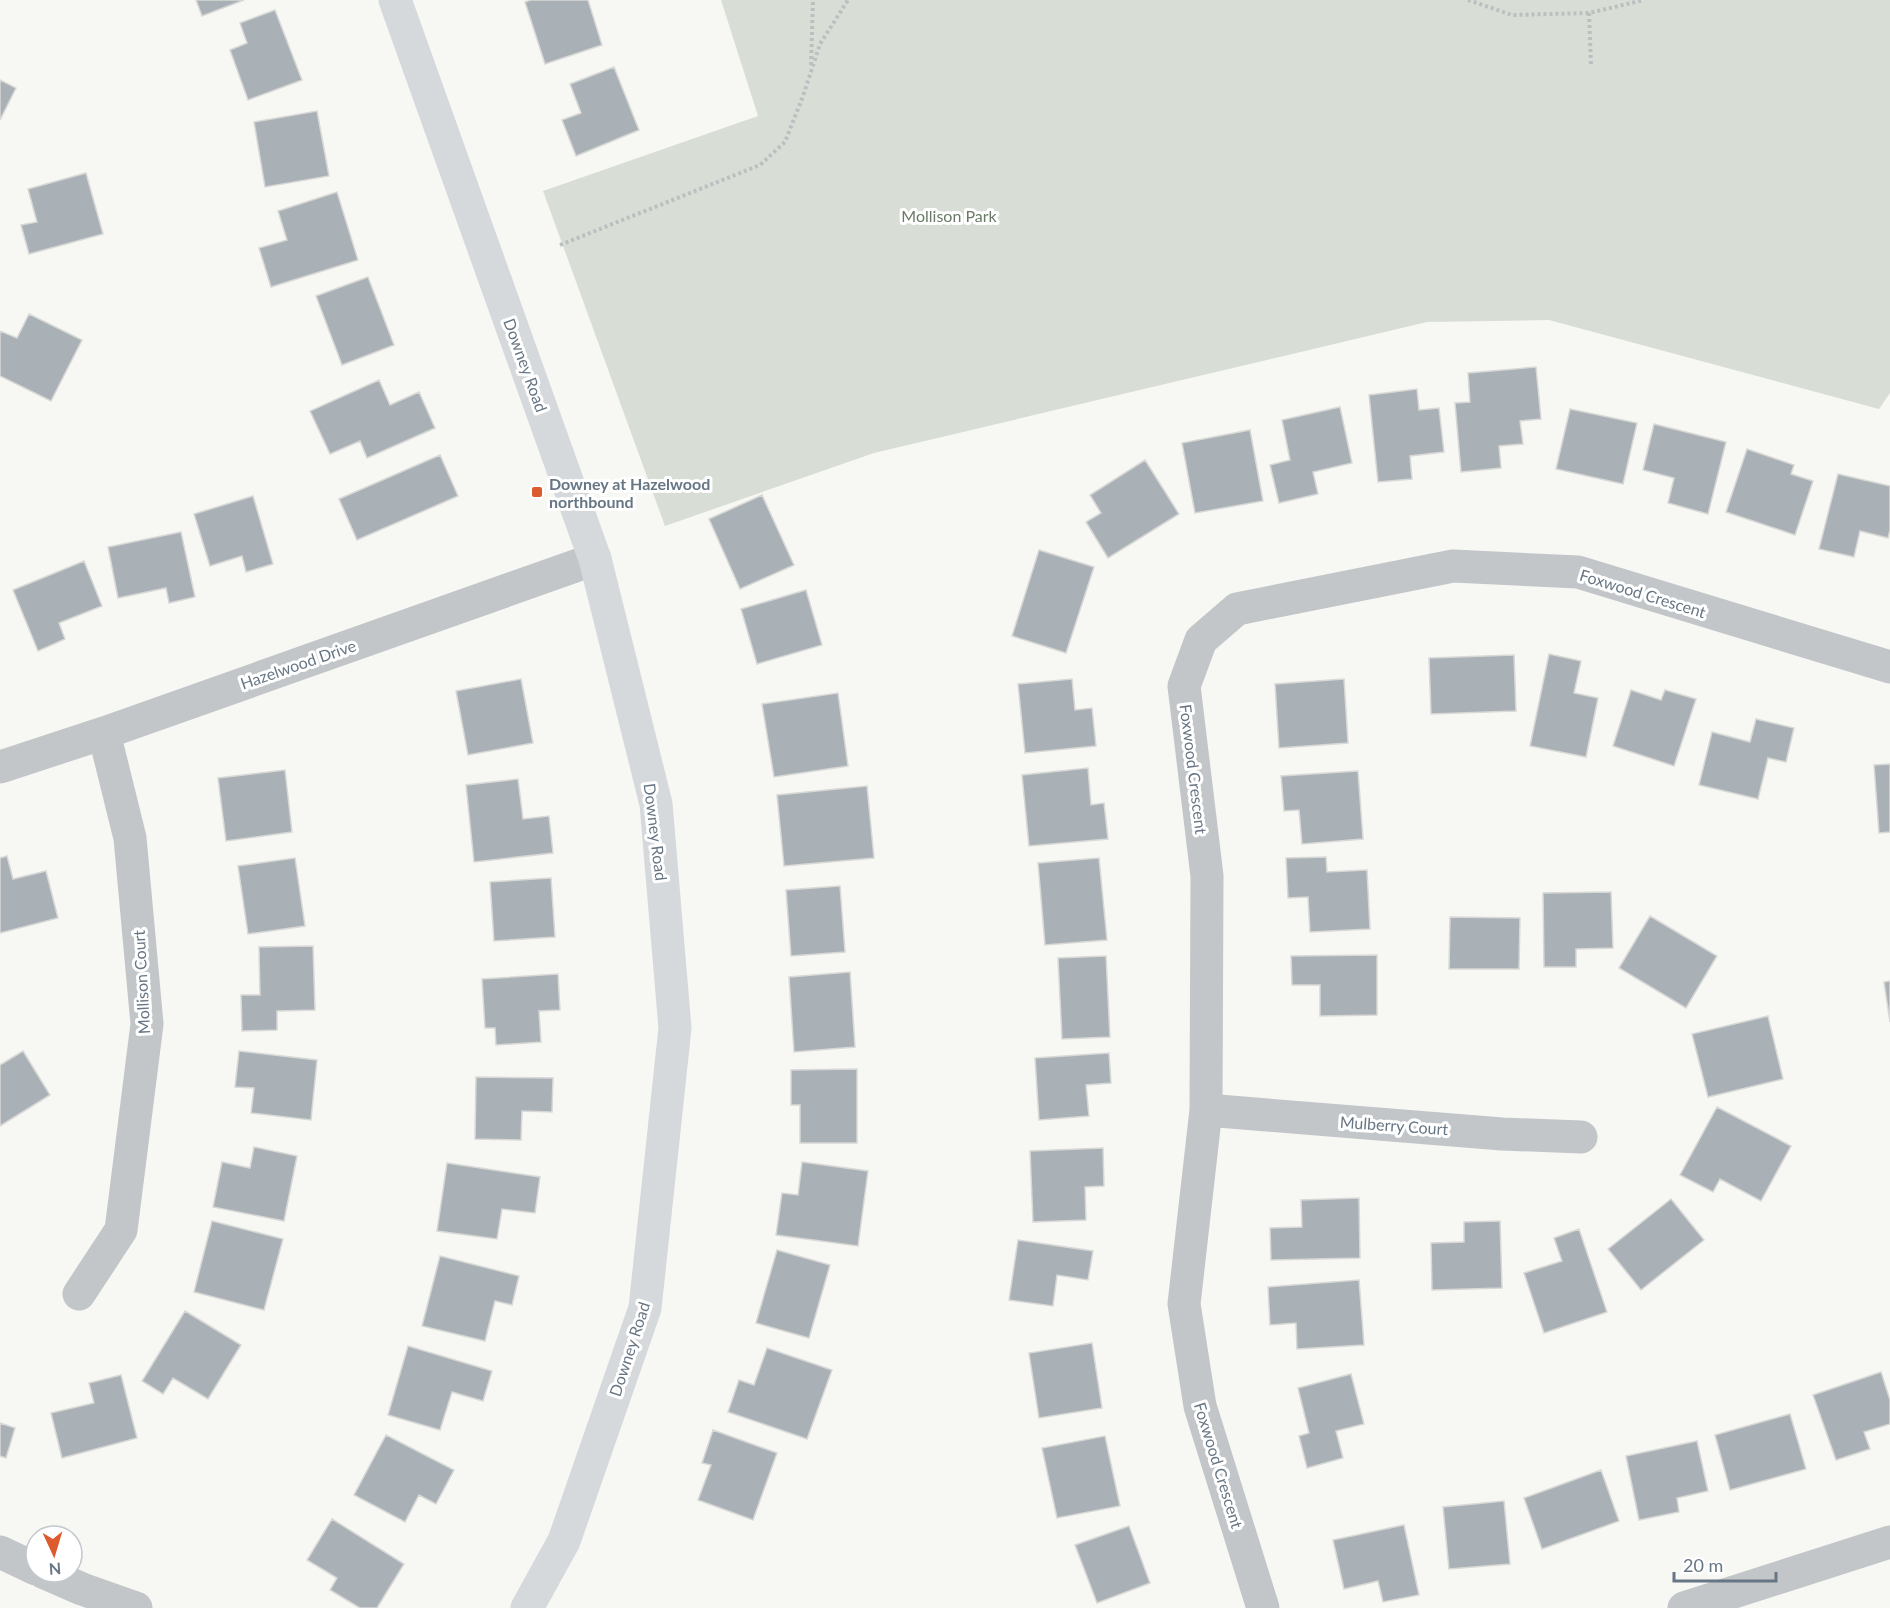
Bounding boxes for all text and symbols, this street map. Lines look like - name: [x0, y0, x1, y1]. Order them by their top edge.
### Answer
- park label: Mollison Park: [901, 206, 998, 225]
- street label: Downey Road: [500, 316, 552, 414]
- place label: Downey at Hazelwood northbound: [549, 474, 710, 511]
- marker: Downey at Hazelwood northbound: [530, 485, 544, 499]
- street label: Foxwood Crescent: [1578, 565, 1709, 621]
- street label: Hazelwood Drive: [238, 635, 358, 693]
- street label: Foxwood Crescent: [1177, 703, 1211, 835]
- street label: Downey Road: [641, 782, 671, 882]
- street label: Mollison Court: [129, 929, 153, 1035]
- street label: Mulberry Court: [1339, 1112, 1449, 1138]
- street label: Downey Road: [605, 1299, 653, 1399]
- street label: Foxwood Crescent: [1191, 1400, 1247, 1531]
- north arrow: [24, 1524, 84, 1584]
- scale bar: [1674, 1545, 1776, 1583]
- text: 20 m: [1683, 1554, 1723, 1576]
- text: N: [48, 1560, 62, 1579]

